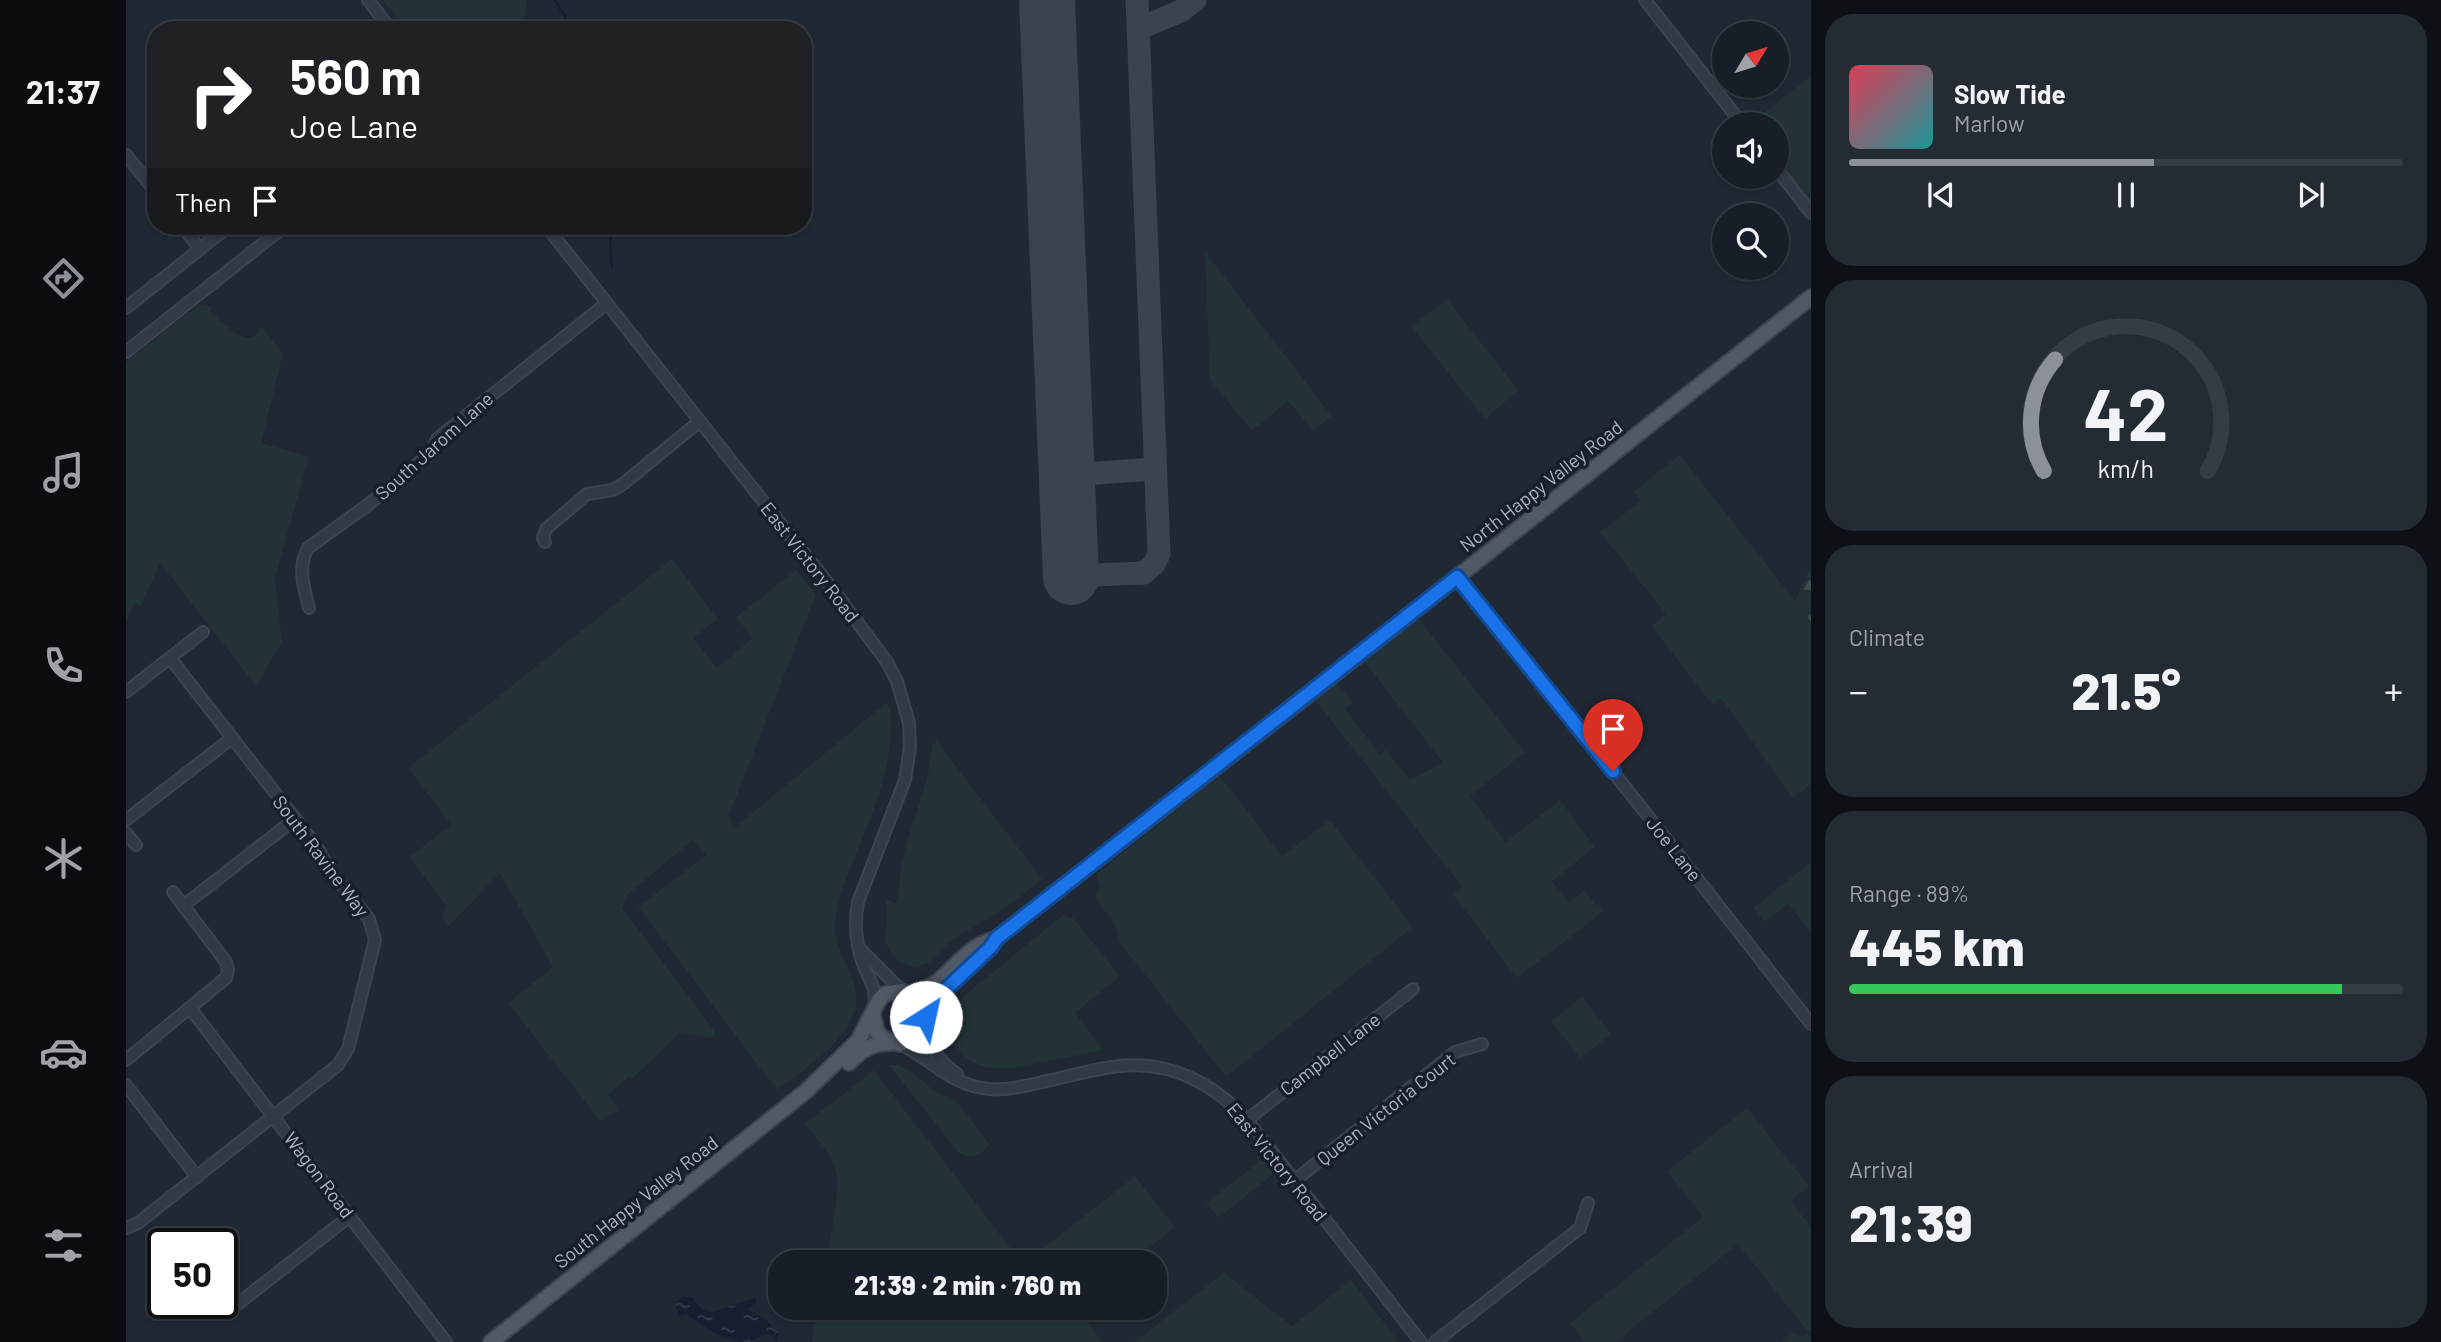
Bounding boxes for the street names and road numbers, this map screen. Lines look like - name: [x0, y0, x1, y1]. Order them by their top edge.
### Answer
- street label: South Jarom Lane: [370, 387, 497, 505]
- street label: North Happy Valley Road: [1455, 415, 1627, 556]
- street label: East Victory Road: [756, 497, 864, 626]
- street label: South Ravine Way: [268, 791, 375, 921]
- street label: Joe Lane: [1642, 812, 1707, 886]
- street label: Campbell Lane: [1275, 1007, 1384, 1100]
- street label: Queen Victoria Court: [1312, 1047, 1460, 1170]
- street label: East Victory Road: [1223, 1098, 1332, 1226]
- street label: Wagon Road: [280, 1127, 359, 1222]
- street label: South Happy Valley Road: [549, 1131, 722, 1273]

